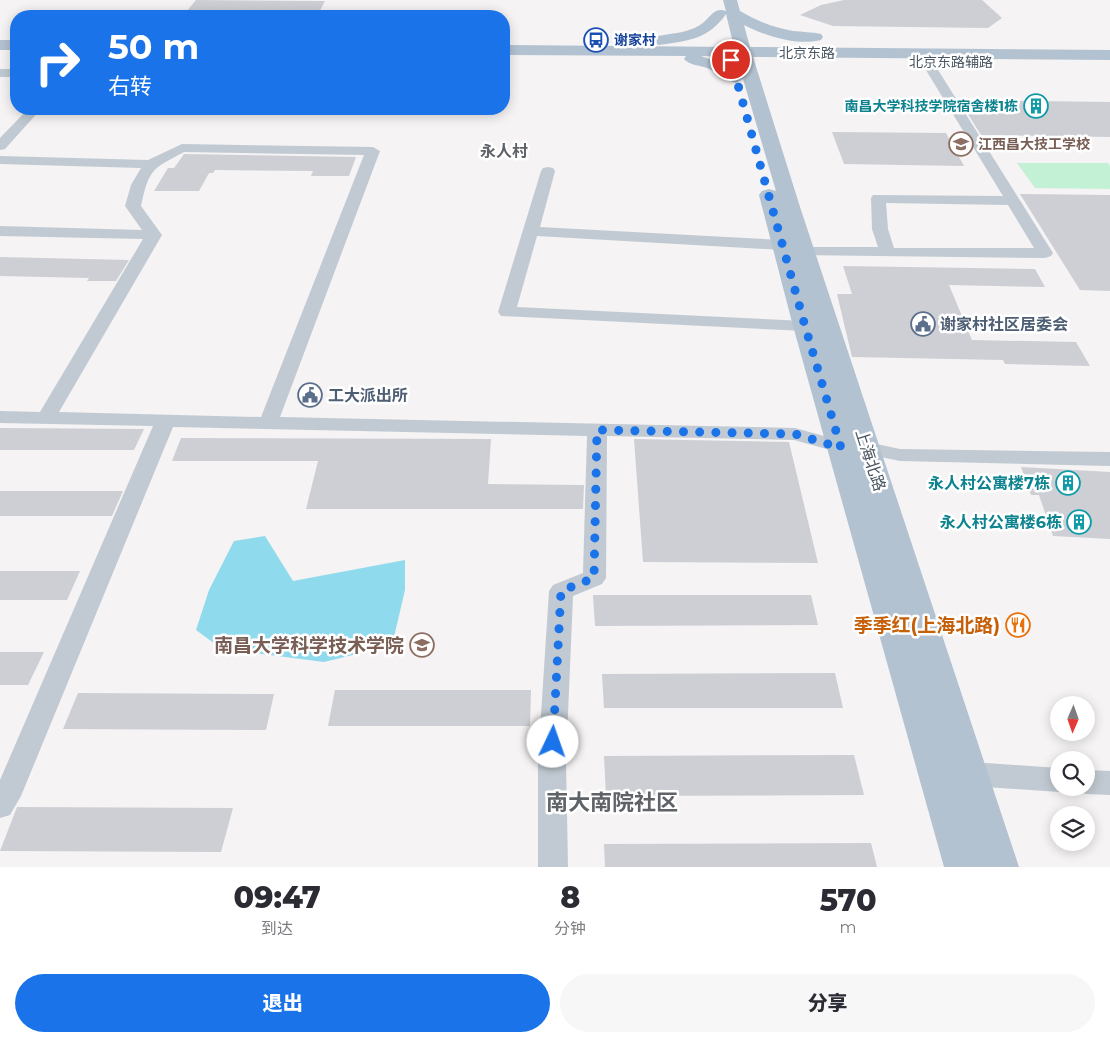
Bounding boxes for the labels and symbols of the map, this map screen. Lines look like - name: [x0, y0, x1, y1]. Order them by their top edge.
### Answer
- bus stop icon: 谢家村: [583, 27, 609, 53]
- place label: 谢家村: [614, 31, 656, 49]
- pin: [710, 39, 752, 81]
- street label: 北京东路: [779, 44, 835, 62]
- street label: 北京东路辅路: [909, 53, 993, 71]
- building icon: 南昌大学科技学院宿舍楼1栋: [1023, 93, 1049, 119]
- place label: 南昌大学科技学院宿舍楼1栋: [845, 97, 1018, 115]
- school or university icon: 江西昌大技工学校: [948, 131, 974, 157]
- place label: 江西昌大技工学校: [978, 135, 1090, 153]
- district label: 永人村: [480, 142, 528, 161]
- public building icon: 谢家村社区居委会: [910, 311, 936, 337]
- place label: 谢家村社区居委会: [940, 315, 1068, 334]
- public building icon: 工大派出所: [297, 382, 323, 408]
- place label: 工大派出所: [328, 386, 408, 405]
- street label: 上海北路: [852, 427, 889, 494]
- building icon: 永人村公寓楼7栋: [1055, 470, 1081, 496]
- place label: 永人村公寓楼7栋: [928, 474, 1050, 493]
- building icon: 永人村公寓楼6栋: [1066, 509, 1092, 535]
- place label: 永人村公寓楼6栋: [940, 513, 1062, 532]
- restaurant icon: 季季红(上海北路): [1005, 612, 1031, 638]
- place label: 季季红(上海北路): [853, 614, 1000, 637]
- school or university icon: 南昌大学科学技术学院: [409, 632, 435, 658]
- place label: 南昌大学科学技术学院: [214, 634, 404, 657]
- north arrow: [1050, 696, 1095, 741]
- position arrow: [526, 715, 578, 767]
- district label: 南大南院社区: [546, 789, 678, 816]

